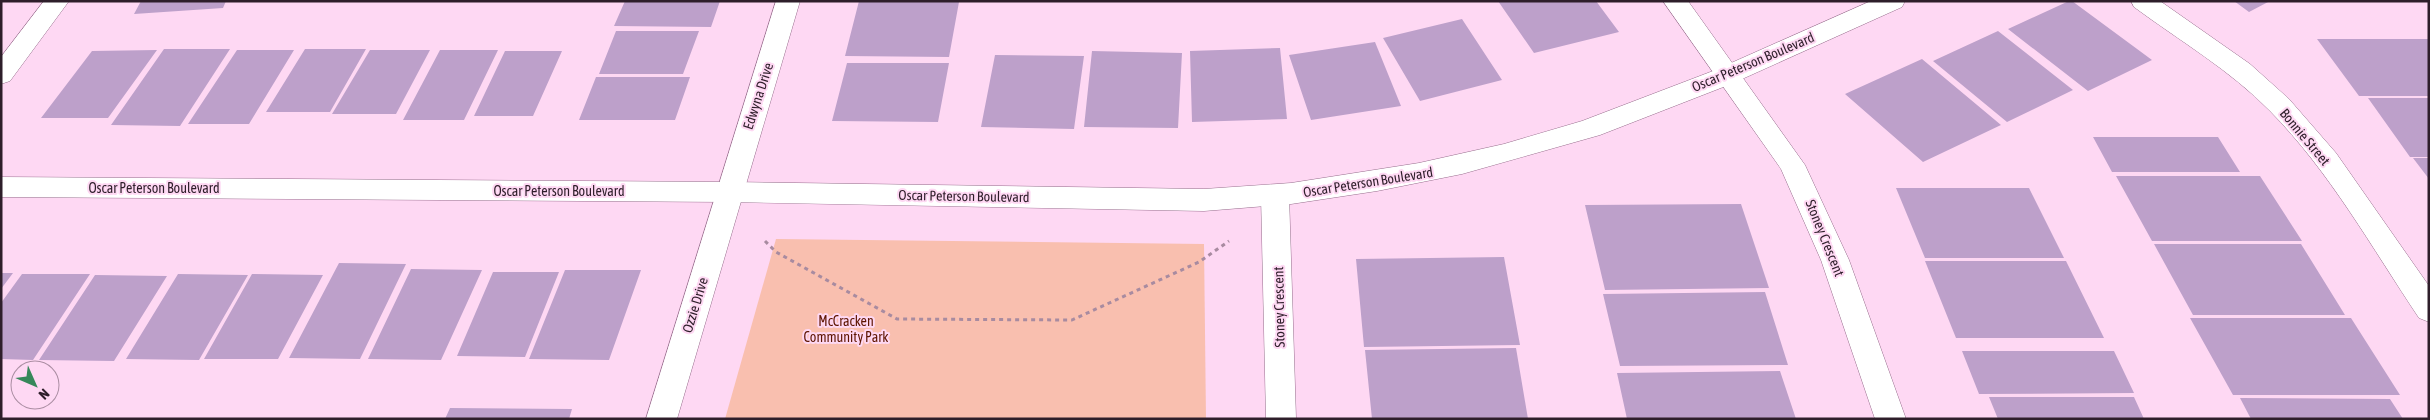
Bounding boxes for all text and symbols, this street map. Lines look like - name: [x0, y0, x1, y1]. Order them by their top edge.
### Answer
- street label: Oscar Peterson Boulevard: [1689, 29, 1817, 95]
- street label: Edwyna Drive: [740, 61, 776, 131]
- street label: Bonnie Street: [2277, 105, 2333, 169]
- street label: Oscar Peterson Boulevard: [1302, 164, 1434, 200]
- street label: Oscar Peterson Boulevard: [88, 180, 220, 196]
- street label: Oscar Peterson Boulevard: [493, 183, 625, 199]
- street label: Oscar Peterson Boulevard: [898, 187, 1030, 205]
- street label: Stoney Crescent: [1802, 197, 1848, 279]
- street label: Stoney Crescent: [1270, 266, 1288, 348]
- street label: Ozzie Drive: [679, 275, 711, 335]
- park label: McCracken Community Park: [804, 313, 888, 345]
- north arrow: [10, 360, 60, 410]
- text: N: [36, 386, 53, 403]

